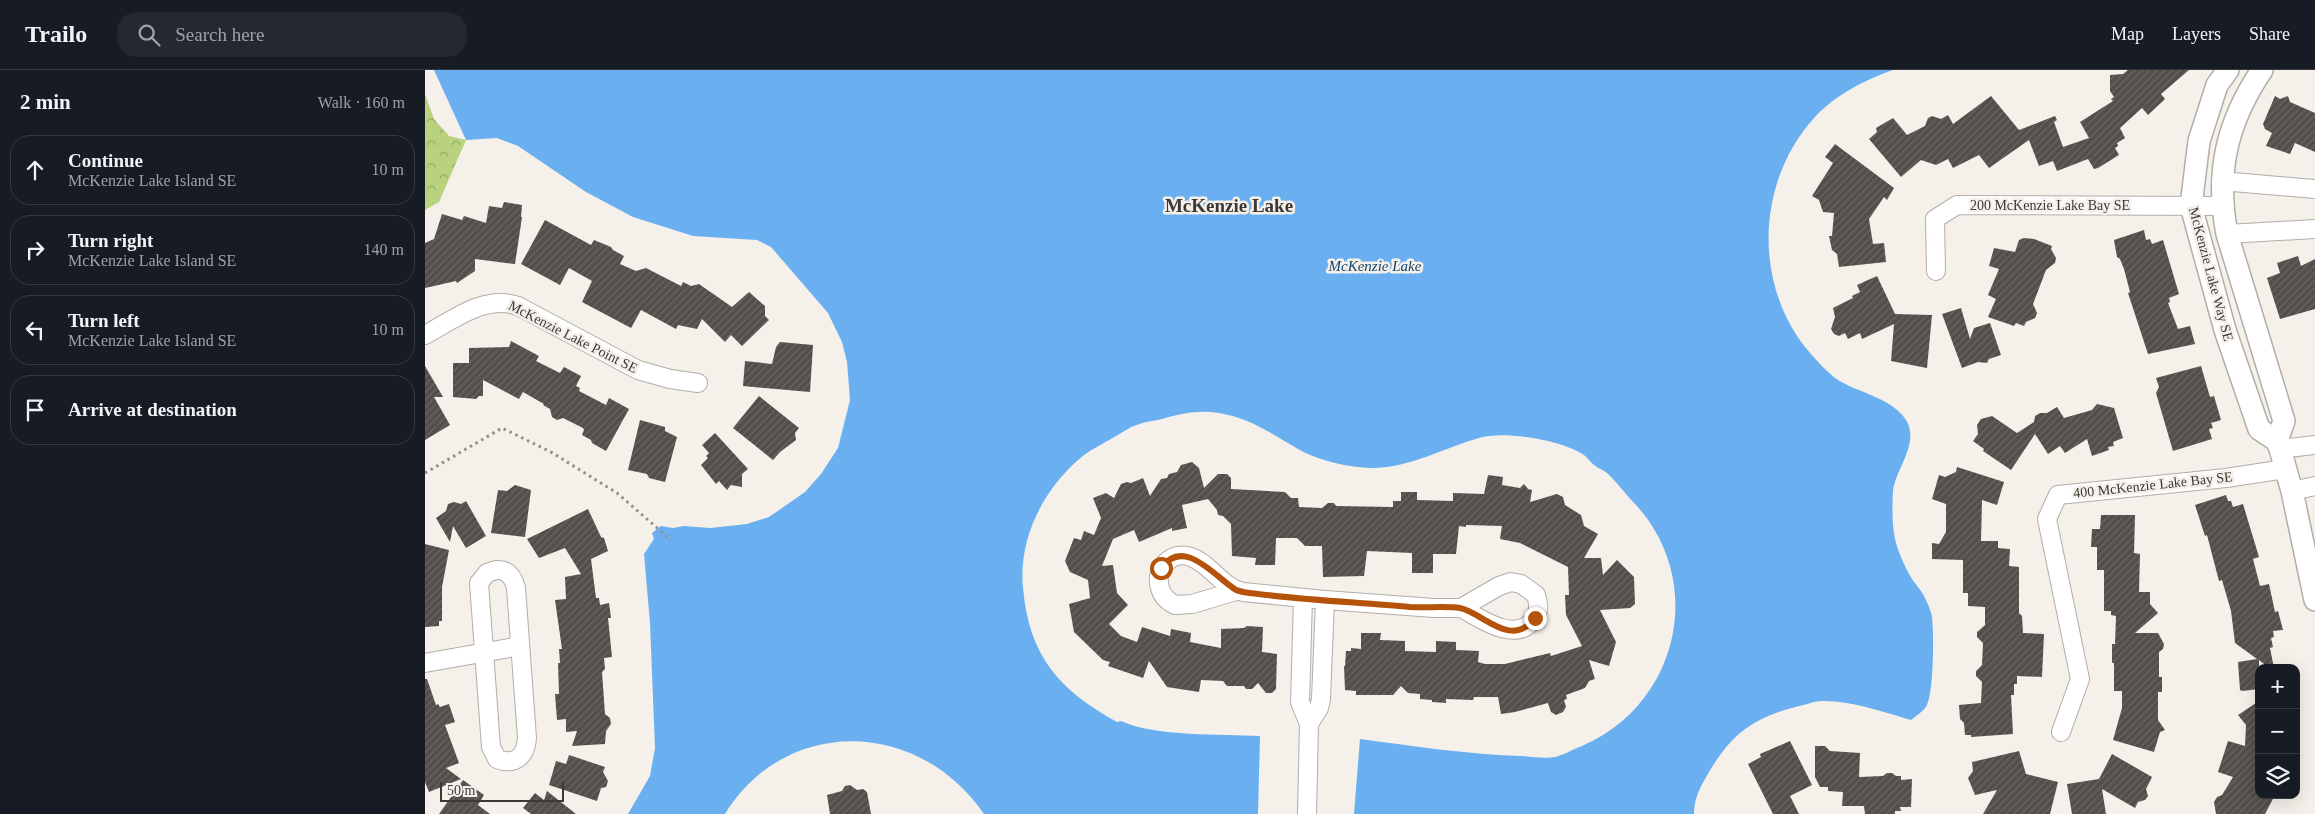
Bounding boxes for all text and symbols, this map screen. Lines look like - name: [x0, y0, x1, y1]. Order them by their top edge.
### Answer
- search box: [117, 12, 467, 57]
- text: Trailo: [25, 21, 87, 47]
- icon: search: [135, 21, 163, 49]
- text: Search here: [175, 24, 264, 45]
- text: Map: [2111, 24, 2144, 44]
- text: Layers: [2172, 24, 2221, 44]
- text: Share: [2249, 24, 2290, 44]
- text: 2 min: [20, 90, 71, 114]
- text: Walk · 160 m: [318, 94, 405, 111]
- text: Continue: [68, 150, 143, 171]
- icon: ahead: [21, 156, 49, 184]
- text: 10 m: [372, 161, 404, 178]
- text: McKenzie Lake Island SE: [68, 172, 236, 189]
- district label: McKenzie Lake: [1165, 195, 1293, 216]
- street label: 200 McKenzie Lake Bay SE: [1970, 198, 2130, 213]
- street label: McKenzie Lake Way SE: [2186, 205, 2236, 343]
- text: Turn right: [68, 230, 153, 251]
- icon: right: [21, 236, 49, 264]
- text: 140 m: [364, 241, 404, 258]
- text: McKenzie Lake Island SE: [68, 252, 236, 269]
- water label: McKenzie Lake: [1328, 258, 1422, 274]
- street label: McKenzie Lake Point SE: [506, 298, 640, 376]
- text: Turn left: [68, 310, 140, 331]
- icon: left: [21, 316, 49, 344]
- text: 10 m: [372, 321, 404, 338]
- text: McKenzie Lake Island SE: [68, 332, 236, 349]
- icon: arrive: [21, 396, 49, 424]
- text: Arrive at destination: [68, 399, 237, 420]
- street label: 400 McKenzie Lake Bay SE: [2073, 469, 2233, 501]
- route start: [1150, 557, 1173, 580]
- route end: [1524, 607, 1547, 630]
- map controls: [2255, 664, 2300, 799]
- button: +: [2255, 664, 2300, 709]
- button: −: [2255, 709, 2300, 754]
- button: layers: [2255, 754, 2300, 799]
- scale bar: [440, 779, 564, 802]
- text: 50 m: [447, 783, 475, 798]

